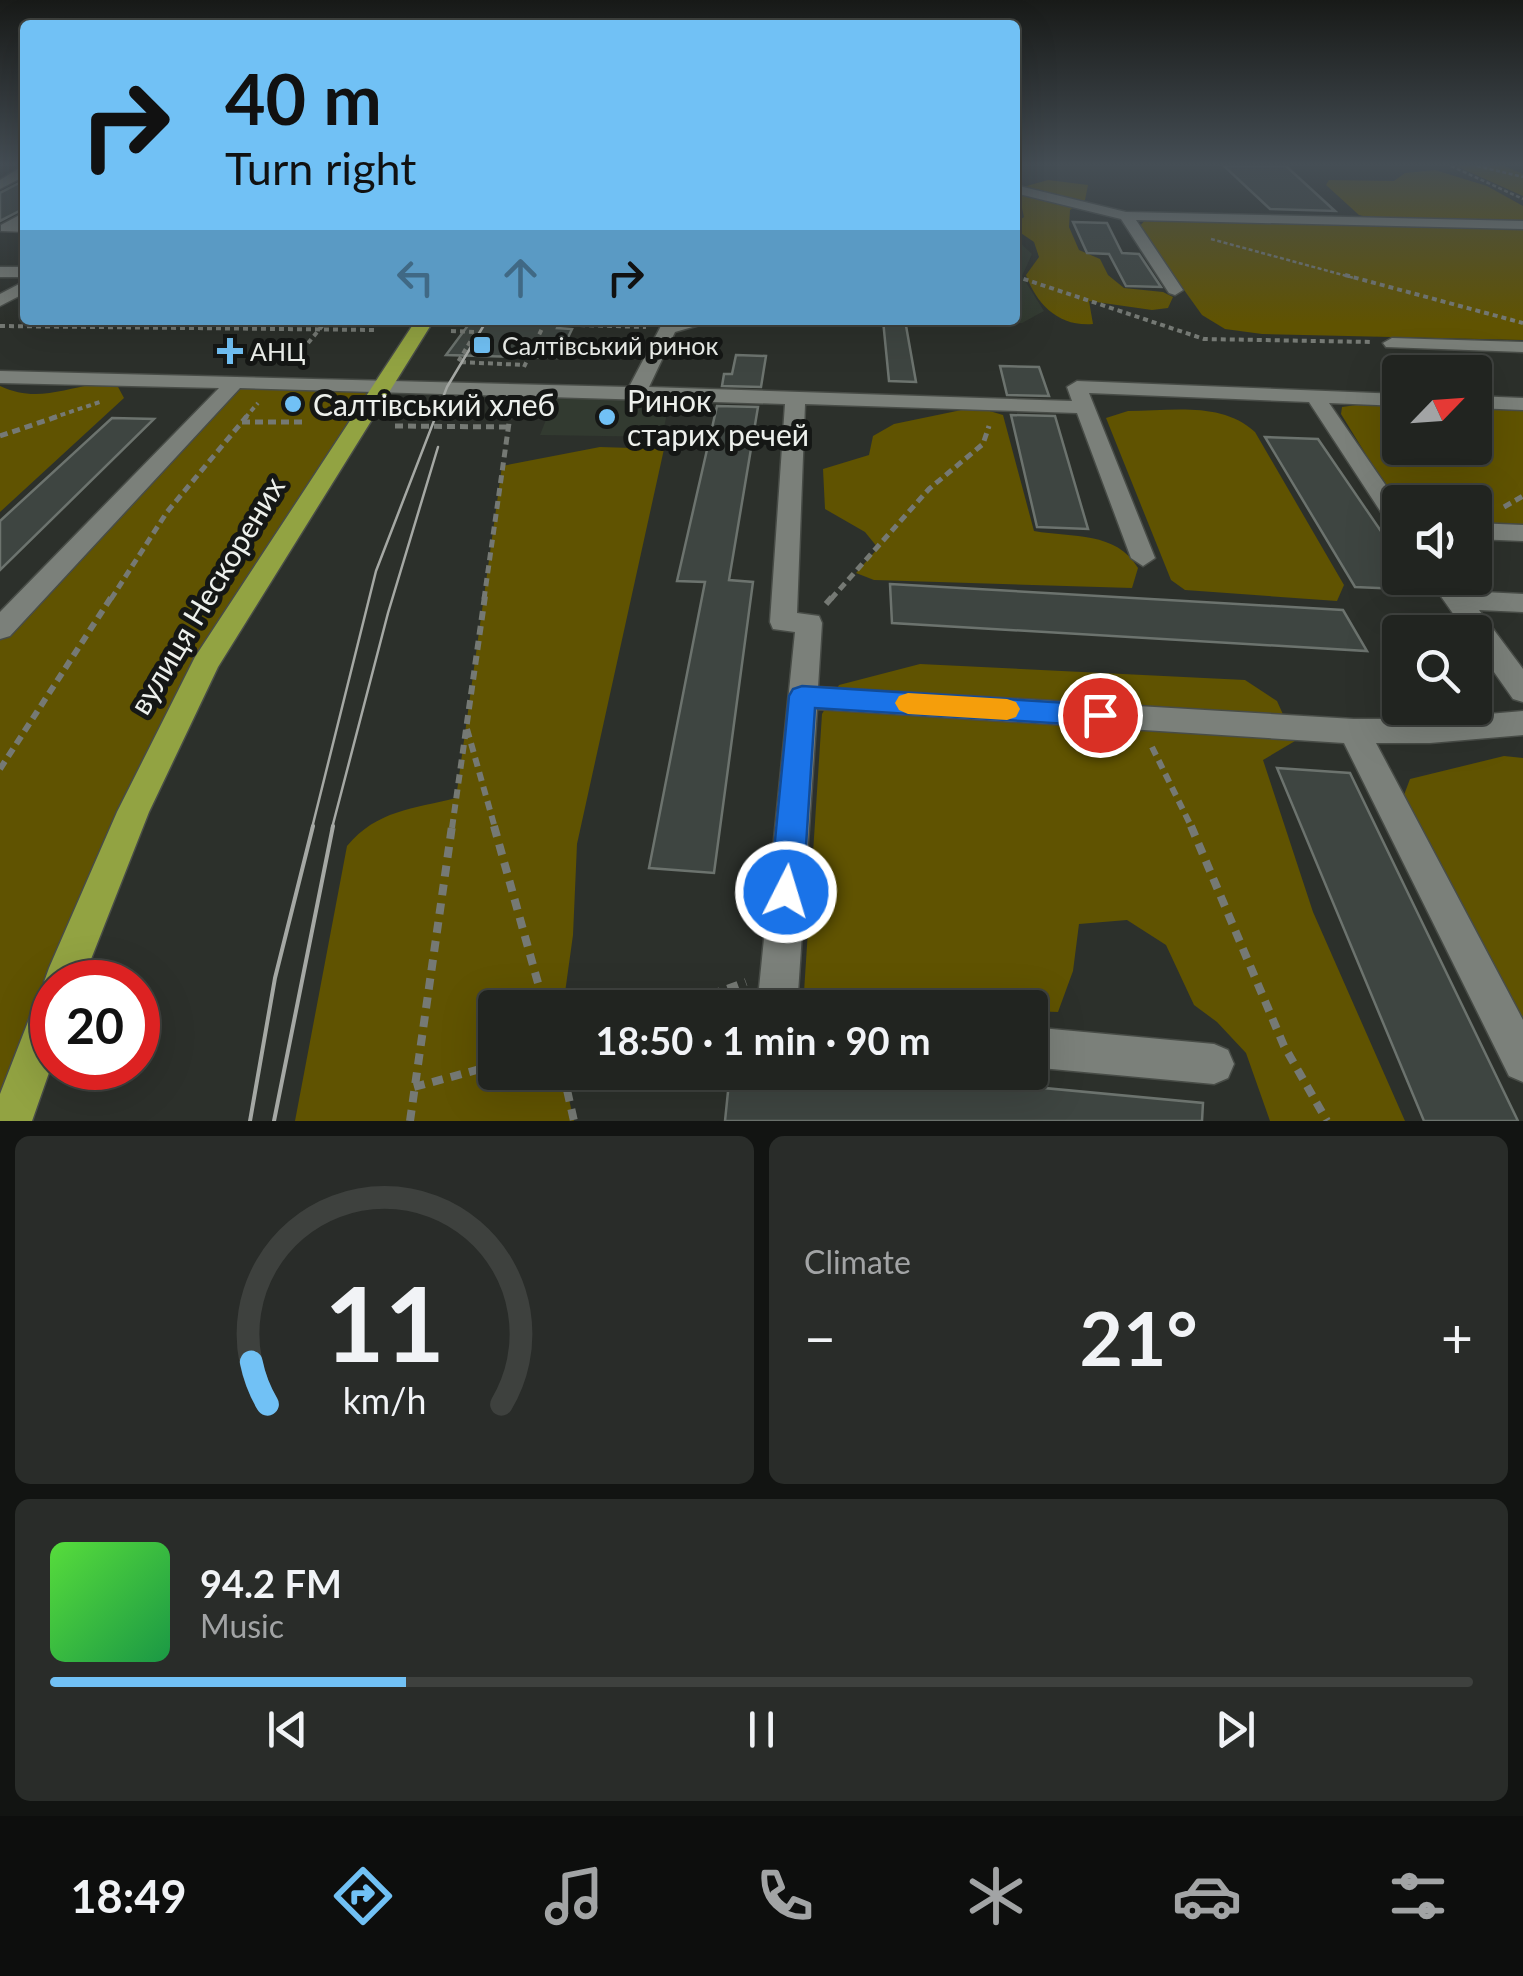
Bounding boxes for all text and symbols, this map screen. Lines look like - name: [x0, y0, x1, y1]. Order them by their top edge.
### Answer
- text: 40 m: [225, 56, 382, 140]
- icon: right: [60, 60, 190, 190]
- text: Turn right: [225, 141, 416, 195]
- icon: left: [388, 250, 443, 305]
- icon: ahead: [493, 250, 548, 305]
- icon: right: [598, 250, 653, 305]
- place label: Салтівський ринок: [502, 330, 718, 360]
- marker: Салтівський ринок: [471, 334, 493, 356]
- place label: АНЦ: [250, 336, 305, 366]
- marker: АНЦ: [219, 340, 241, 362]
- north arrow: [1382, 355, 1492, 465]
- map controls: [1382, 355, 1492, 725]
- place label: Ринок старих речей: [627, 382, 809, 452]
- place label: Салтівський хлеб: [313, 386, 555, 422]
- marker: Салтівський хлеб: [282, 393, 304, 415]
- marker: Ринок старих речей: [596, 406, 618, 428]
- street label: вулиця Нескорених: [121, 470, 291, 720]
- button: sound: [1382, 485, 1492, 595]
- button: search: [1382, 615, 1492, 725]
- pin: [1058, 673, 1143, 758]
- icon: arrive: [1073, 688, 1128, 743]
- position arrow: [734, 840, 838, 944]
- speed limit sign: 20: [30, 960, 160, 1090]
- text: 18:50 · 1 min · 90 m: [595, 1017, 931, 1063]
- text: Climate: [804, 1242, 911, 1281]
- text: 11: [324, 1259, 445, 1384]
- text: 21°: [1079, 1292, 1198, 1382]
- text: −: [804, 1304, 836, 1370]
- text: +: [1441, 1304, 1473, 1370]
- text: km/h: [343, 1379, 426, 1422]
- text: 94.2 FM: [200, 1560, 342, 1606]
- text: Music: [200, 1606, 284, 1645]
- icon: previous: [260, 1702, 315, 1757]
- icon: pause: [734, 1702, 789, 1757]
- icon: next: [1208, 1702, 1263, 1757]
- icon: directions: [328, 1861, 398, 1931]
- icon: music: [539, 1861, 609, 1931]
- icon: phone: [750, 1861, 820, 1931]
- icon: climate: [961, 1861, 1031, 1931]
- icon: car: [1172, 1861, 1242, 1931]
- icon: filters: [1383, 1861, 1453, 1931]
- text: 18:49: [71, 1869, 187, 1923]

